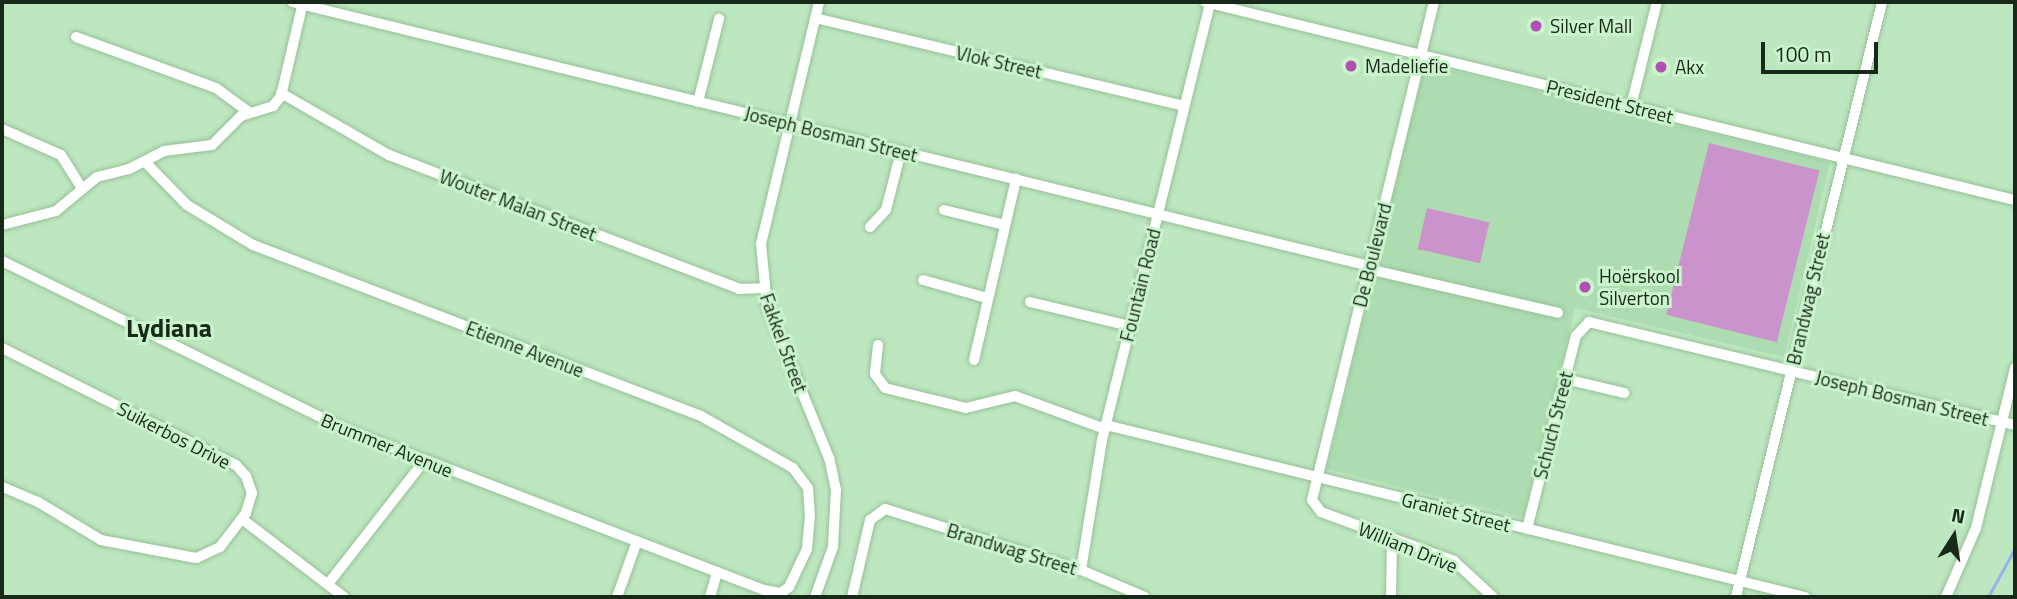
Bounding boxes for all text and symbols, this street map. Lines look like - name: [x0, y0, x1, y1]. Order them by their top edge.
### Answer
- place label: Silver Mall: [1550, 15, 1632, 37]
- marker: Silver Mall: [1528, 18, 1544, 34]
- scale bar: [1765, 28, 1882, 72]
- text: 100 m: [1774, 38, 1831, 70]
- street label: Vlok Street: [954, 41, 1044, 83]
- place label: Madeliefie: [1365, 55, 1448, 77]
- place label: Akx: [1675, 56, 1704, 78]
- marker: Madeliefie: [1343, 58, 1359, 74]
- marker: Akx: [1653, 59, 1669, 75]
- street label: President Street: [1544, 74, 1676, 128]
- street label: Joseph Bosman Street: [742, 101, 920, 167]
- street label: Wouter Malan Street: [436, 165, 600, 245]
- street label: De Boulevard: [1348, 201, 1396, 309]
- street label: Fountain Road: [1115, 226, 1165, 344]
- street label: Brandwag Street: [1782, 231, 1834, 367]
- place label: Hoërskool Silverton: [1599, 265, 1680, 309]
- marker: Hoërskool Silverton: [1577, 279, 1593, 295]
- street label: Fakkel Street: [756, 290, 812, 396]
- district label: Lydiana: [126, 312, 212, 344]
- street label: Etienne Avenue: [463, 316, 587, 382]
- street label: Joseph Bosman Street: [1813, 365, 1991, 431]
- street label: Schuch Street: [1529, 369, 1577, 481]
- street label: Suikerbos Drive: [114, 397, 234, 473]
- street label: Brummer Avenue: [318, 408, 456, 482]
- street label: Graniet Street: [1399, 487, 1513, 537]
- text: N: [1949, 499, 1968, 531]
- north arrow: [1919, 501, 1989, 571]
- street label: William Drive: [1355, 517, 1461, 577]
- street label: Brandwag Street: [944, 518, 1080, 580]

